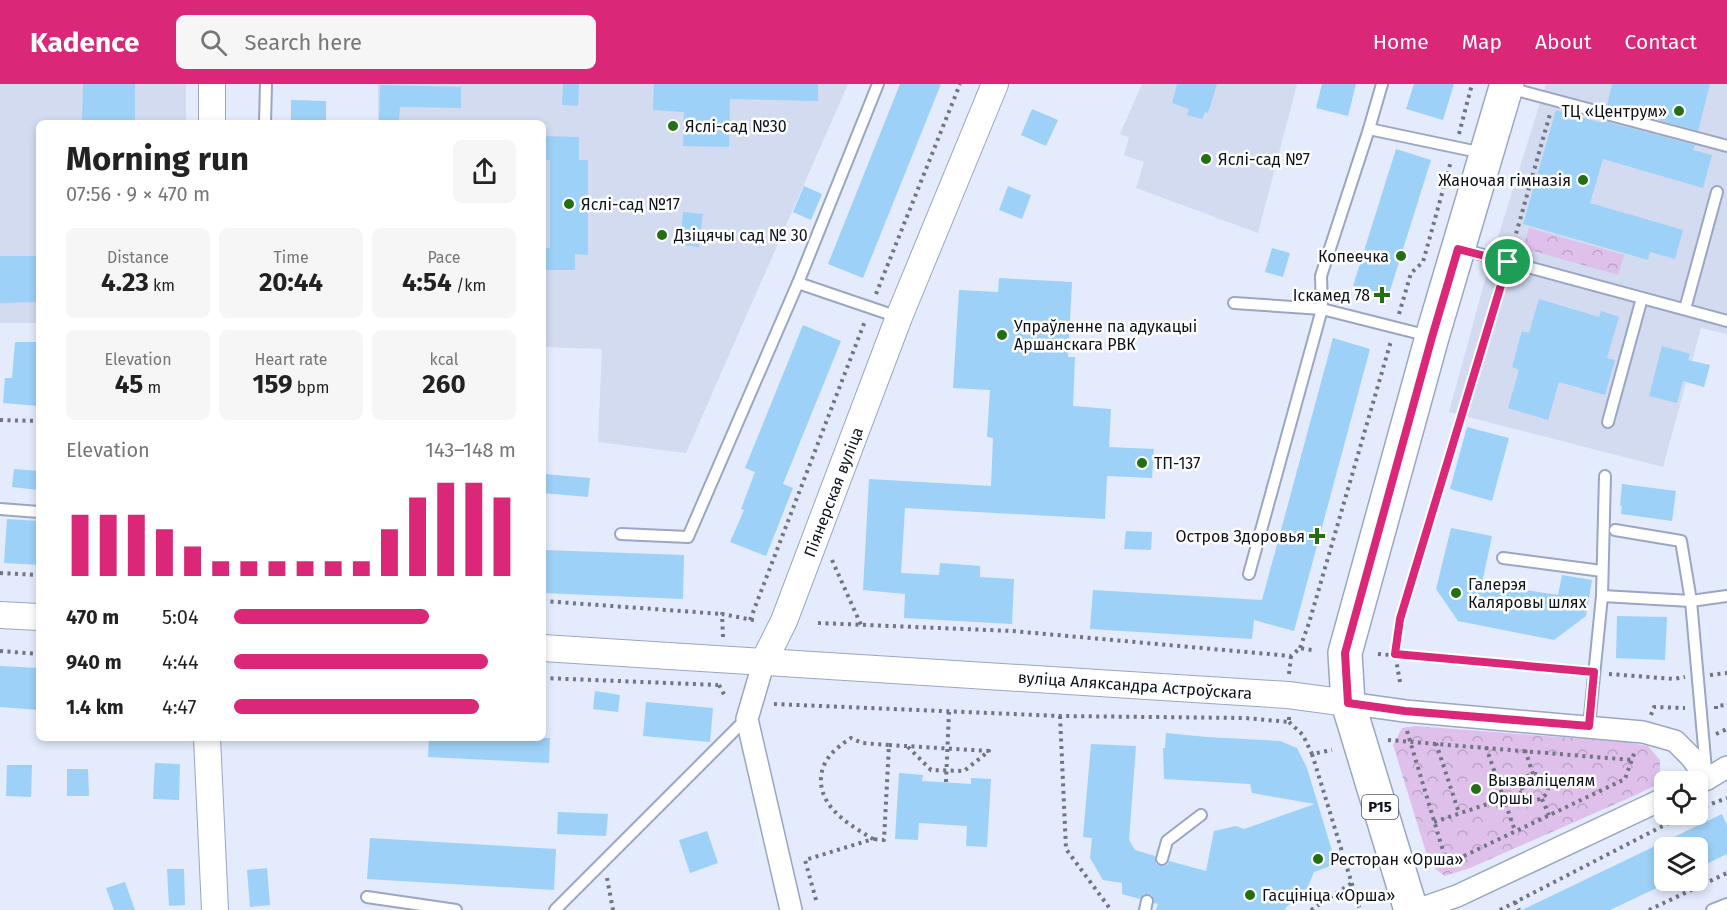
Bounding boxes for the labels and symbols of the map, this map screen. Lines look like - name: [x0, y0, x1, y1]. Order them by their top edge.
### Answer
- place label: ТЦ «Центрум»: [1562, 102, 1667, 121]
- marker: ТЦ «Центрум»: [1672, 104, 1686, 118]
- place label: Яслі-сад №30: [685, 117, 787, 136]
- marker: Яслі-сад №30: [666, 119, 680, 133]
- place label: Яслі-сад №7: [1218, 150, 1310, 169]
- marker: Яслі-сад №7: [1199, 152, 1213, 166]
- place label: Жаночая гімназія: [1438, 171, 1571, 190]
- marker: Жаночая гімназія: [1576, 173, 1590, 187]
- place label: Яслі-сад №17: [581, 195, 680, 214]
- marker: Яслі-сад №17: [562, 197, 576, 211]
- place label: Дзіцячы сад № 30: [673, 226, 808, 245]
- marker: Дзіцячы сад № 30: [655, 228, 669, 242]
- pin: [1482, 236, 1533, 287]
- place label: Копеечка: [1318, 247, 1389, 266]
- marker: Копеечка: [1394, 249, 1408, 263]
- place label: Іскамед 78: [1293, 286, 1370, 305]
- marker: Іскамед 78: [1375, 288, 1389, 302]
- place label: Упраўленне па адукацыі Аршанскага РВК: [1014, 317, 1197, 354]
- marker: Упраўленне па адукацыі Аршанскага РВК: [995, 328, 1009, 342]
- street label: Піянерская вуліца: [800, 425, 867, 560]
- place label: ТП-137: [1154, 454, 1200, 473]
- marker: ТП-137: [1135, 456, 1149, 470]
- place label: Остров Здоровья: [1175, 527, 1305, 546]
- marker: Остров Здоровья: [1310, 529, 1324, 543]
- place label: Галерэя Каляровы шлях: [1468, 575, 1587, 612]
- marker: Галерэя Каляровы шлях: [1449, 586, 1463, 600]
- street label: вуліца Аляксандра Астроўскага: [1017, 668, 1253, 703]
- place label: Вызваліцелям Оршы: [1488, 771, 1595, 808]
- marker: Вызваліцелям Оршы: [1469, 782, 1483, 796]
- road number: Р15: [1362, 795, 1398, 819]
- place label: Ресторан «Орша»: [1330, 850, 1463, 869]
- marker: Ресторан «Орша»: [1311, 852, 1325, 866]
- place label: Гасцініца «Орша»: [1262, 886, 1395, 905]
- marker: Гасцініца «Орша»: [1243, 888, 1257, 902]

